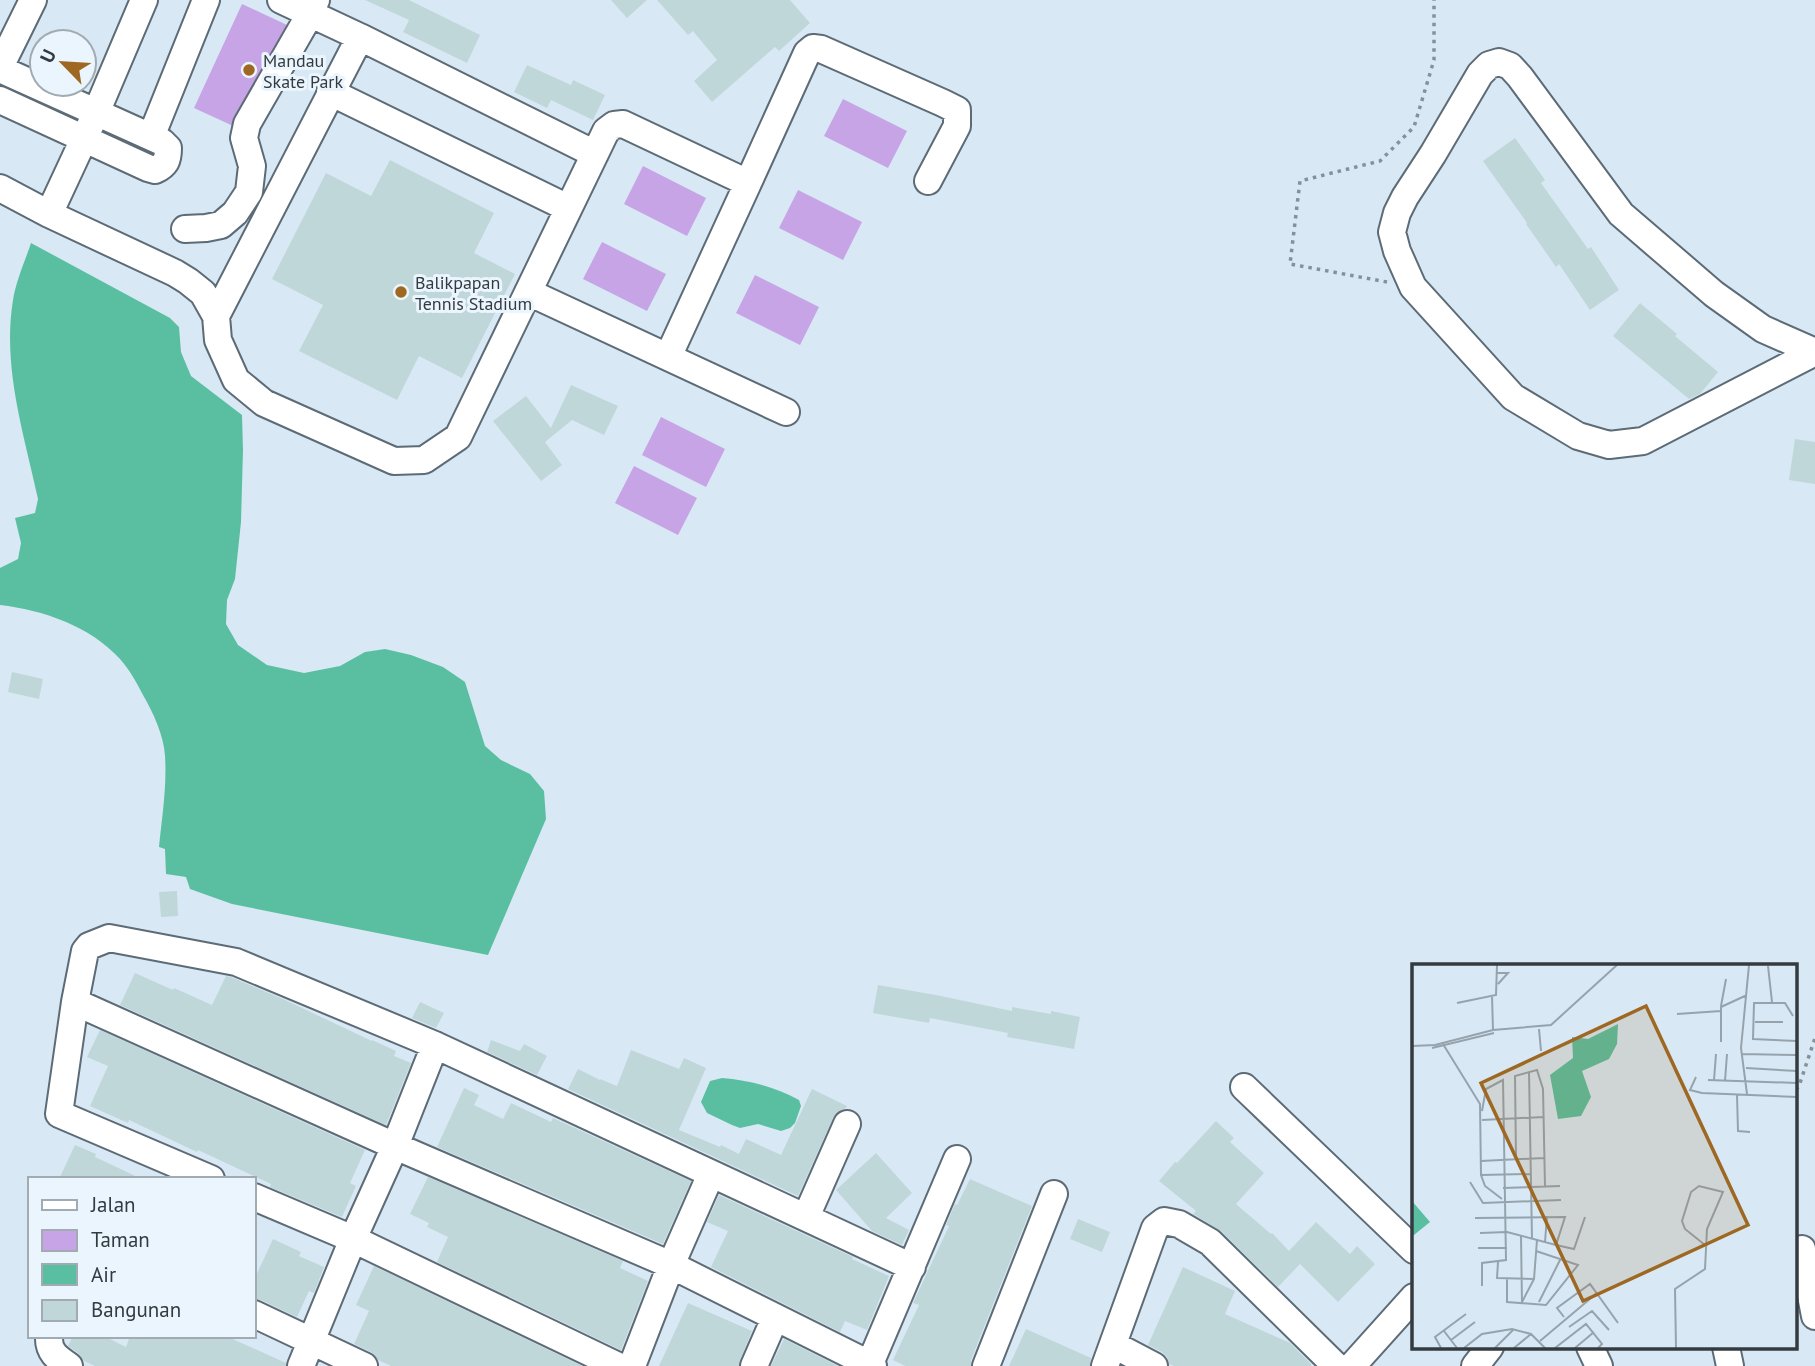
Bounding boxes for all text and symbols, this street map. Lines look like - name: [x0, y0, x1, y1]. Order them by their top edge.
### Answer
- north arrow: [28, 28, 98, 98]
- text: U: [34, 45, 61, 66]
- place label: Mandau Skate Park: [263, 49, 343, 93]
- marker: Mandau Skate Park: [241, 62, 257, 78]
- place label: Balikpapan Tennis Stadium: [415, 271, 532, 315]
- marker: Balikpapan Tennis Stadium: [393, 284, 409, 300]
- inset map: [1412, 964, 1798, 1348]
- legend: [28, 1177, 256, 1338]
- text: Jalan: [90, 1191, 136, 1218]
- text: Taman: [91, 1226, 150, 1253]
- text: Air: [91, 1261, 116, 1288]
- text: Bangunan: [91, 1296, 181, 1323]

